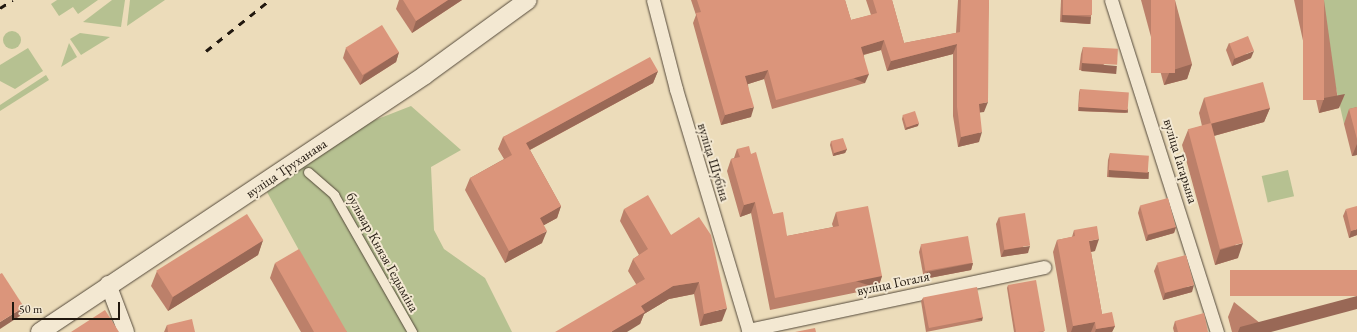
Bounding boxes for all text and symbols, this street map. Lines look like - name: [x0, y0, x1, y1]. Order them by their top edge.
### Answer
- street label: вуліца Гагарына: [1160, 117, 1202, 205]
- street label: вуліца Шубіна: [694, 121, 734, 203]
- street label: вуліца Труханава: [242, 135, 330, 201]
- street label: бульвар Князя Гедыміна: [343, 189, 423, 315]
- street label: вуліца Гогаля: [855, 267, 931, 299]
- scale bar: [14, 294, 122, 320]
- text: 50 m: [19, 301, 42, 317]

